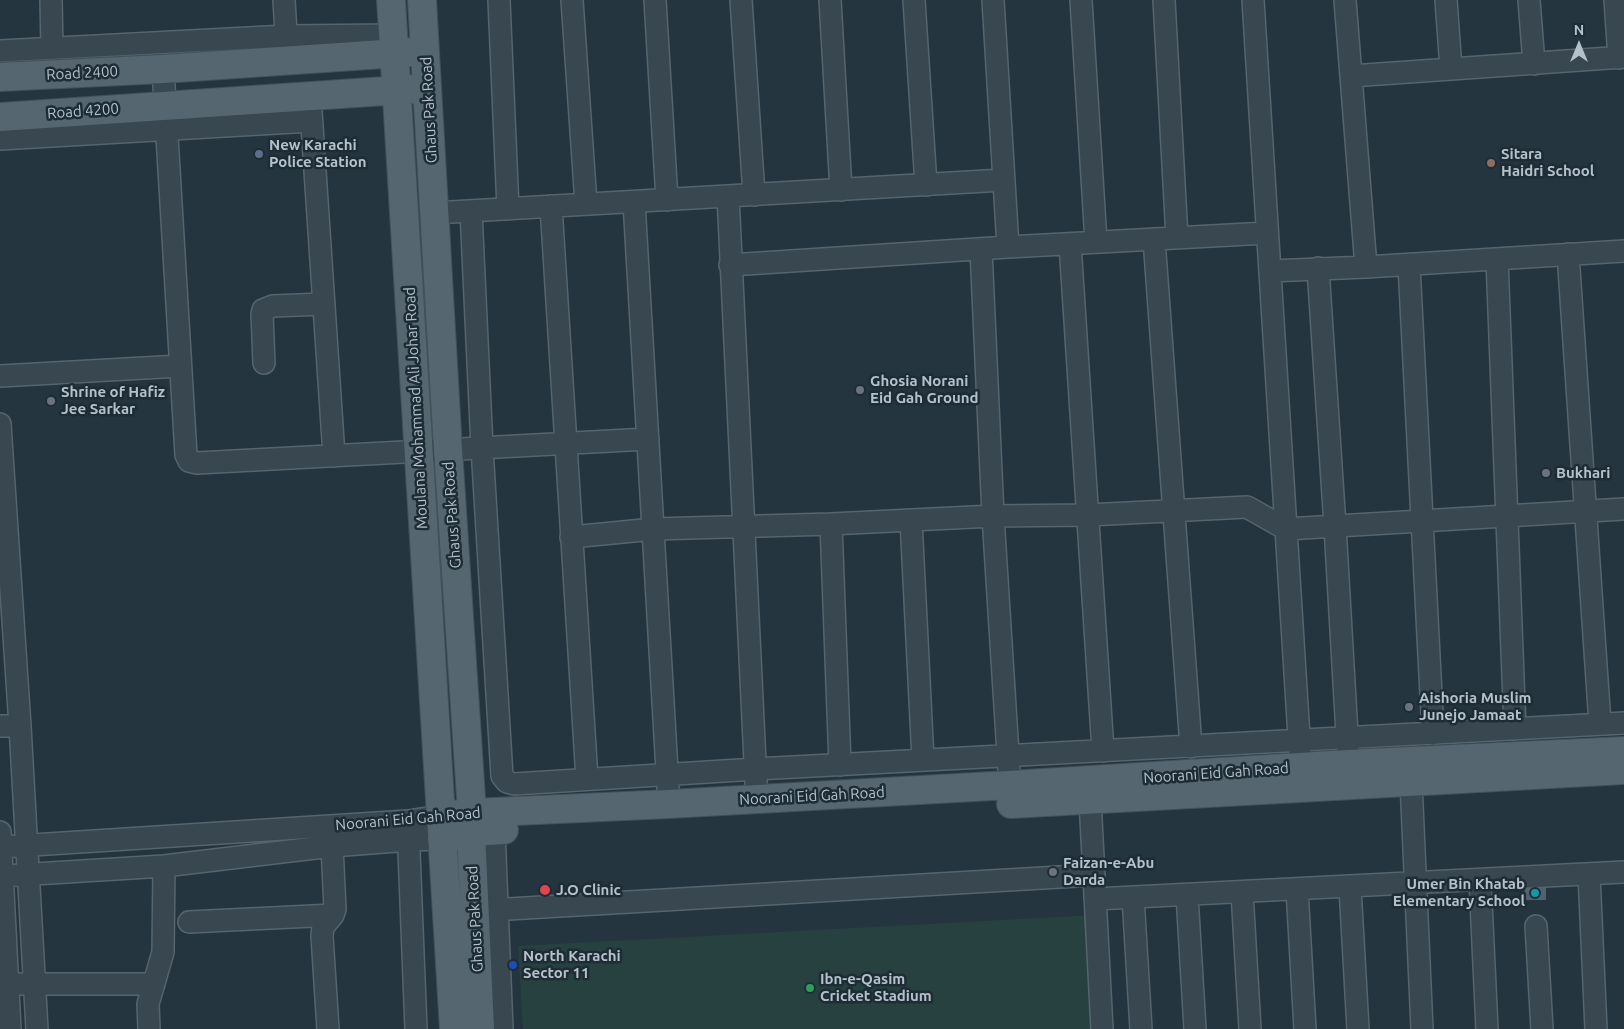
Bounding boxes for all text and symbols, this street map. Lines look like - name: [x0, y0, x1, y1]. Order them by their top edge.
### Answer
- north arrow: [1554, 20, 1604, 70]
- text: N: [1574, 22, 1584, 38]
- street label: Ghaus Pak Road: [417, 56, 441, 164]
- street label: Road 2400: [46, 62, 118, 84]
- street label: Road 4200: [47, 100, 119, 122]
- place label: New Karachi Police Station: [269, 136, 367, 171]
- place label: Sitara Haidri School: [1501, 145, 1594, 180]
- marker: New Karachi Police Station: [253, 148, 265, 160]
- marker: Sitara Haidri School: [1485, 157, 1497, 169]
- street label: Moulana Mohammad Ali Johar Road: [401, 286, 431, 530]
- place label: Ghosia Norani Eid Gah Ground: [870, 372, 978, 407]
- place label: Shrine of Hafiz Jee Sarkar: [61, 383, 165, 418]
- marker: Ghosia Norani Eid Gah Ground: [854, 384, 866, 396]
- marker: Shrine of Hafiz Jee Sarkar: [45, 395, 57, 407]
- street label: Ghaus Pak Road: [439, 461, 465, 569]
- place label: Bukhari: [1556, 464, 1610, 482]
- marker: Bukhari: [1540, 467, 1552, 479]
- place label: Aishoria Muslim Junejo Jamaat: [1419, 689, 1531, 724]
- marker: Aishoria Muslim Junejo Jamaat: [1403, 701, 1415, 713]
- street label: Noorani Eid Gah Road: [1143, 759, 1289, 787]
- street label: Noorani Eid Gah Road: [739, 783, 885, 809]
- street label: Noorani Eid Gah Road: [335, 804, 481, 834]
- place label: Faizan-e-Abu Darda: [1063, 854, 1154, 889]
- street label: Ghaus Pak Road: [463, 865, 487, 973]
- marker: Faizan-e-Abu Darda: [1047, 866, 1059, 878]
- place label: Umer Bin Khatab Elementary School: [1393, 875, 1525, 910]
- place label: J.O Clinic: [556, 881, 621, 899]
- marker: J.O Clinic: [538, 883, 552, 897]
- marker: Umer Bin Khatab Elementary School: [1529, 887, 1541, 899]
- place label: North Karachi Sector 11: [523, 947, 621, 982]
- marker: North Karachi Sector 11: [507, 959, 519, 971]
- place label: Ibn-e-Qasim Cricket Stadium: [820, 970, 932, 1005]
- marker: Ibn-e-Qasim Cricket Stadium: [804, 982, 816, 994]

